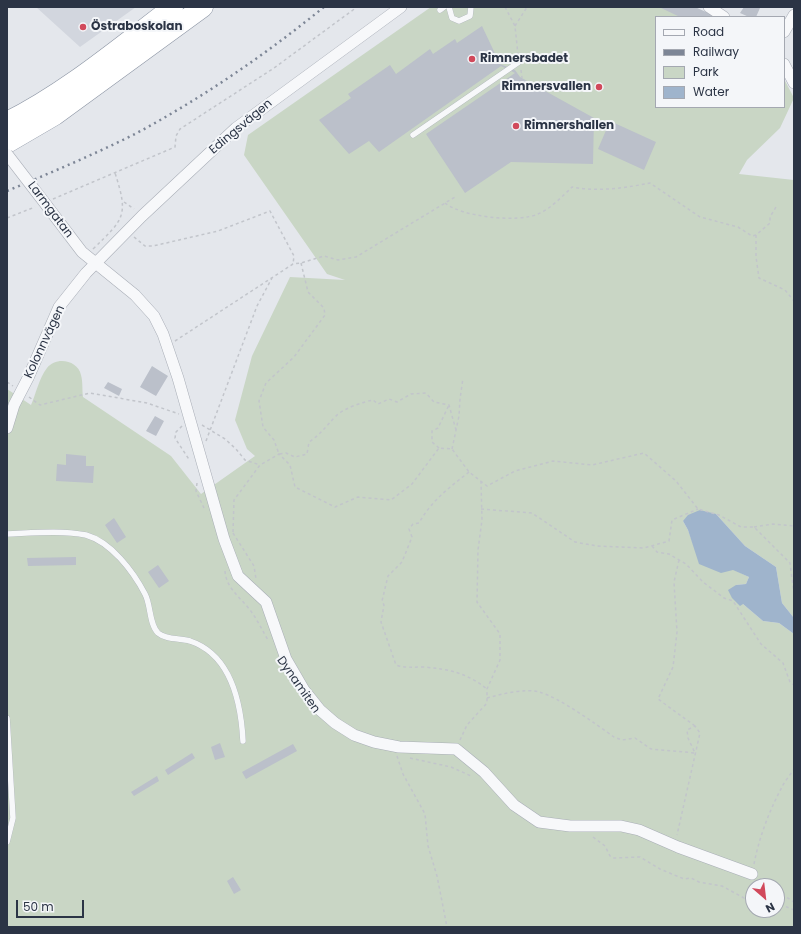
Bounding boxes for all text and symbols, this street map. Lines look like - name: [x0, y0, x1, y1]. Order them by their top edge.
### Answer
- legend: [655, 16, 785, 108]
- place label: Östraboskolan: [91, 20, 183, 34]
- marker: Östraboskolan: [78, 22, 88, 32]
- text: Road: [693, 23, 724, 40]
- text: Railway: [693, 43, 739, 60]
- place label: Rimnersbadet: [480, 52, 568, 66]
- marker: Rimnersbadet: [467, 54, 477, 64]
- text: Park: [693, 63, 719, 80]
- place label: Rimnersvallen: [501, 80, 591, 94]
- marker: Rimnersvallen: [594, 82, 604, 92]
- text: Water: [693, 83, 729, 100]
- street label: Edingsvägen: [207, 97, 275, 157]
- place label: Rimnershallen: [524, 119, 614, 133]
- marker: Rimnershallen: [511, 121, 521, 131]
- street label: Larmgatan: [24, 179, 76, 241]
- street label: Kolonnvägen: [22, 303, 68, 381]
- street label: Dynamiten: [273, 654, 323, 716]
- north arrow: [745, 878, 785, 918]
- scale bar: [18, 892, 86, 918]
- text: 50 m: [23, 898, 54, 915]
- text: N: [763, 899, 778, 917]

